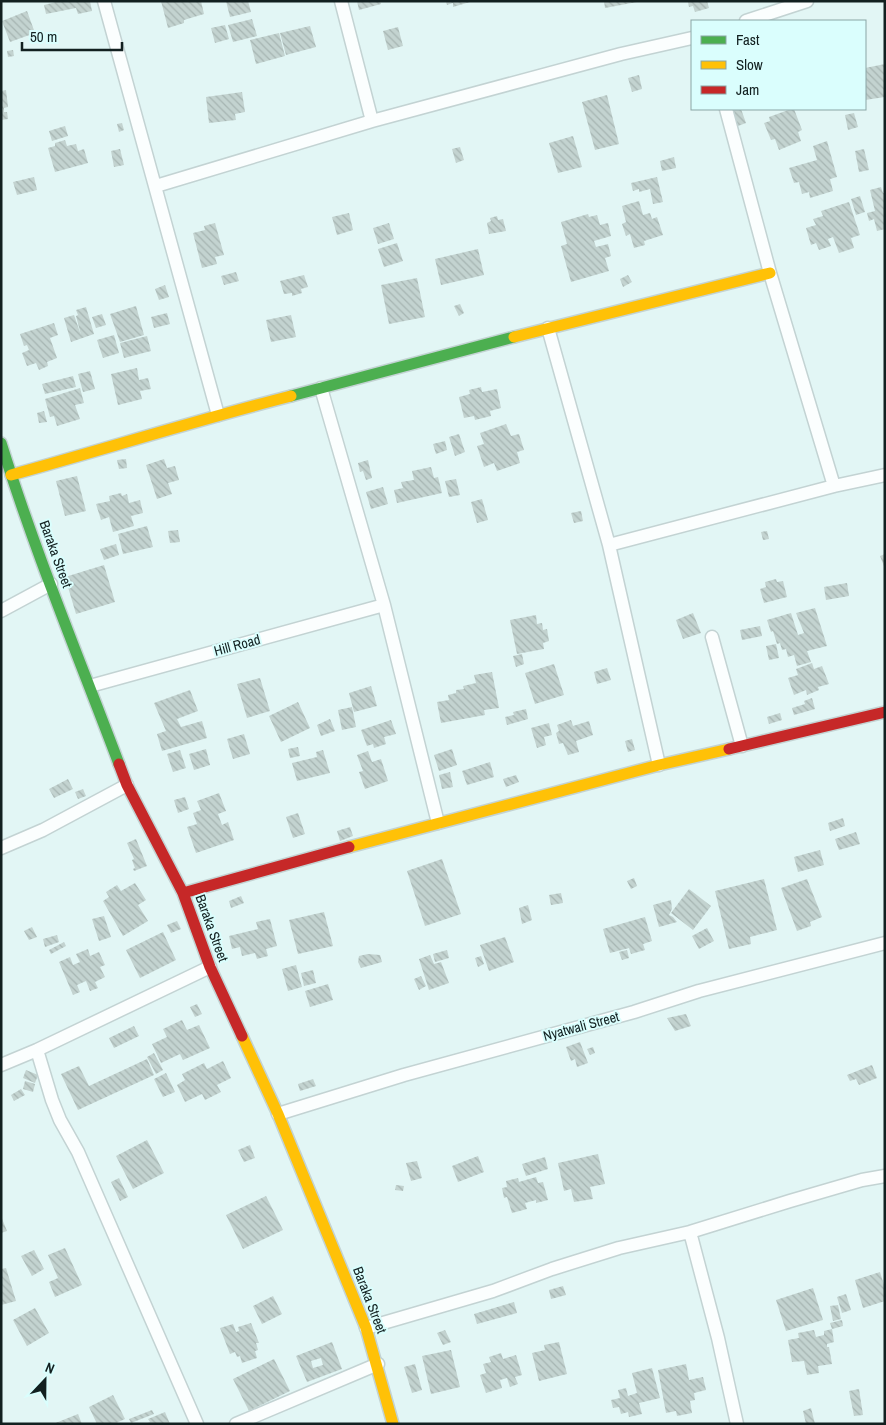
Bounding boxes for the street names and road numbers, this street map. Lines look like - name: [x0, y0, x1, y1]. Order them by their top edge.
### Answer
- street label: Baraka Street: [36, 518, 76, 590]
- street label: Hill Road: [212, 630, 262, 660]
- street label: Baraka Street: [192, 892, 232, 964]
- street label: Nyatwali Street: [541, 1007, 621, 1045]
- street label: Baraka Street: [349, 1264, 391, 1336]

